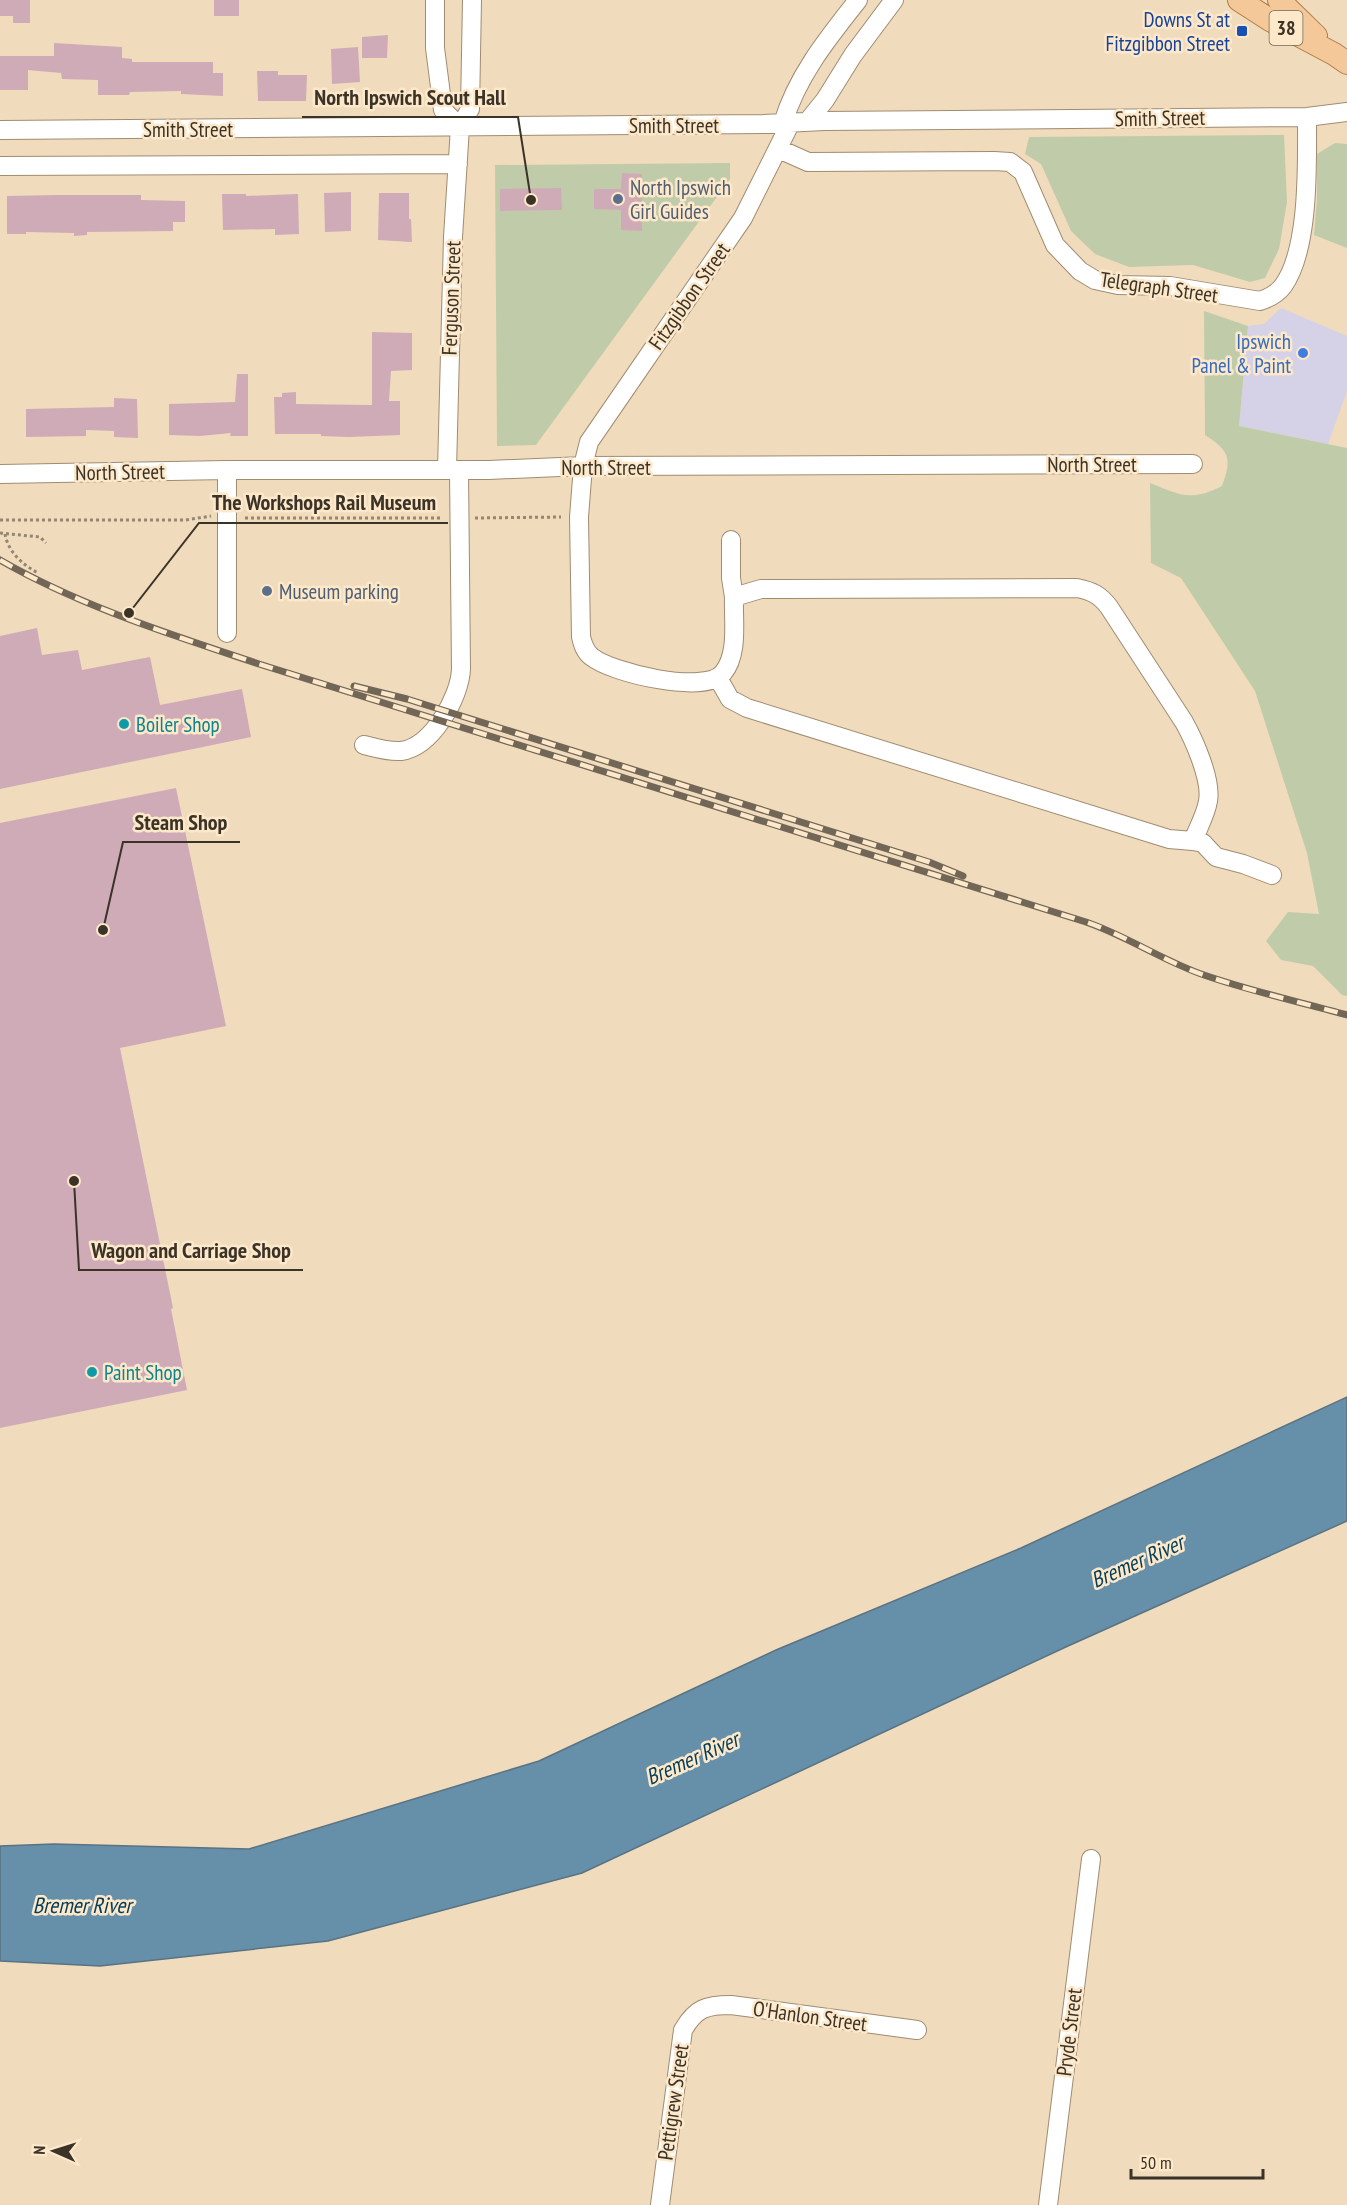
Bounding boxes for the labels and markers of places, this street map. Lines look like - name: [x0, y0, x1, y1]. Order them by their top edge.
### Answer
- place label: Downs St at Fitzgibbon Street: [1106, 6, 1230, 57]
- marker: Downs St at Fitzgibbon Street: [1235, 24, 1249, 38]
- callout: North Ipswich Scout Hall: [302, 77, 518, 117]
- place label: North Ipswich Girl Guides: [630, 174, 731, 225]
- marker: North Ipswich Girl Guides: [611, 192, 625, 206]
- place label: Ipswich Panel & Paint: [1191, 328, 1291, 379]
- marker: Ipswich Panel & Paint: [1296, 346, 1310, 360]
- callout: The Workshops Rail Museum: [199, 483, 448, 523]
- place label: Museum parking: [279, 578, 399, 605]
- marker: Museum parking: [260, 584, 274, 598]
- place label: Boiler Shop: [136, 711, 220, 738]
- marker: Boiler Shop: [117, 717, 131, 731]
- callout: Steam Shop: [123, 802, 240, 842]
- callout: Wagon and Carriage Shop: [79, 1230, 303, 1270]
- place label: Paint Shop: [104, 1359, 182, 1386]
- marker: Paint Shop: [85, 1365, 99, 1379]

